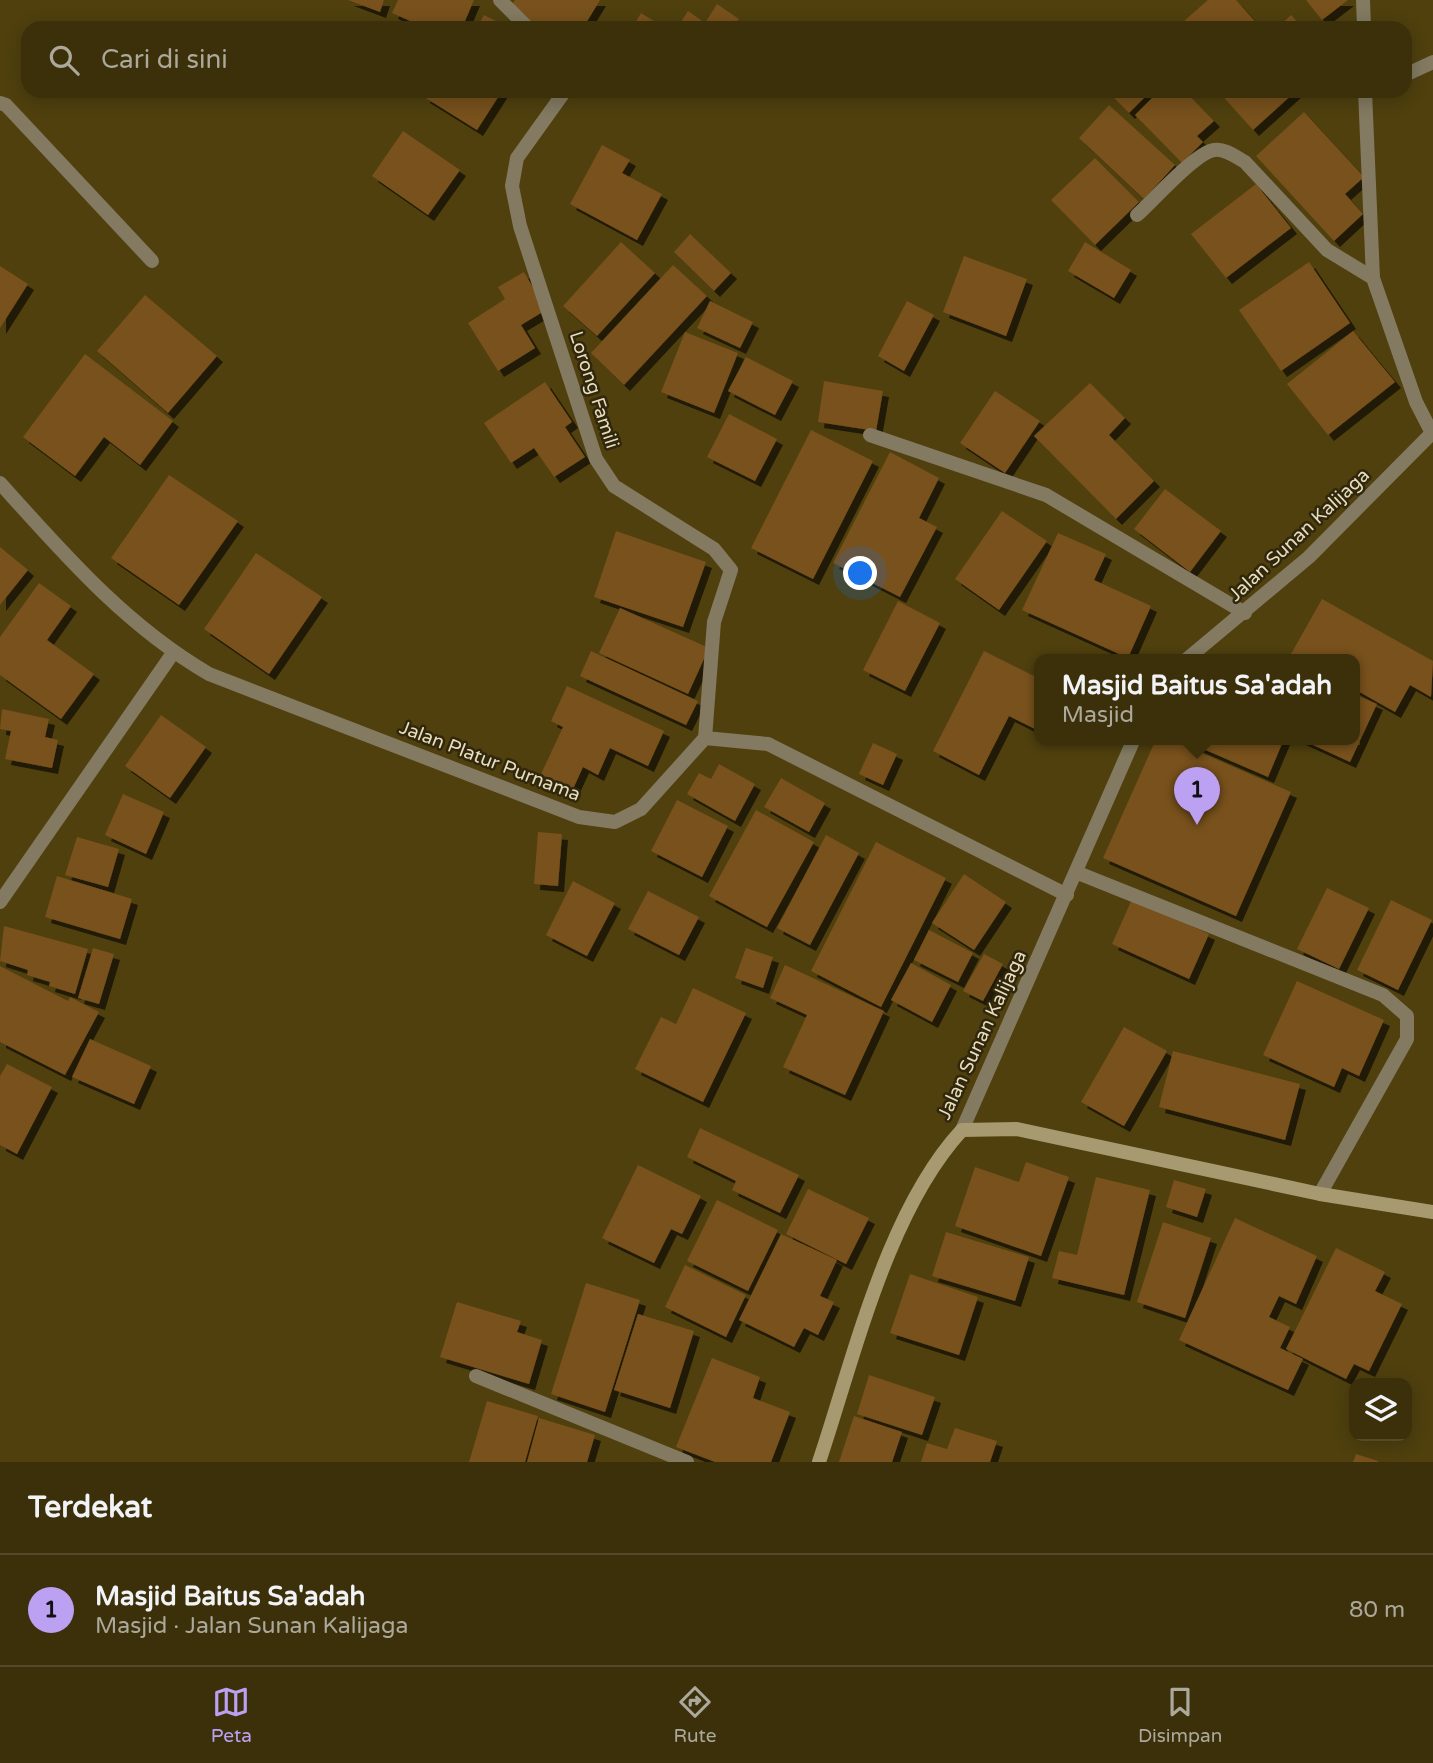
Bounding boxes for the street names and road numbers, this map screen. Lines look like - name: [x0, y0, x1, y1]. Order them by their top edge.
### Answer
- street label: Lorong Famili: [565, 329, 623, 451]
- street label: Jalan Sunan Kalijaga: [1224, 464, 1374, 606]
- street label: Jalan Platur Purnama: [396, 716, 584, 806]
- street label: Jalan Sunan Kalijaga: [933, 947, 1031, 1123]

